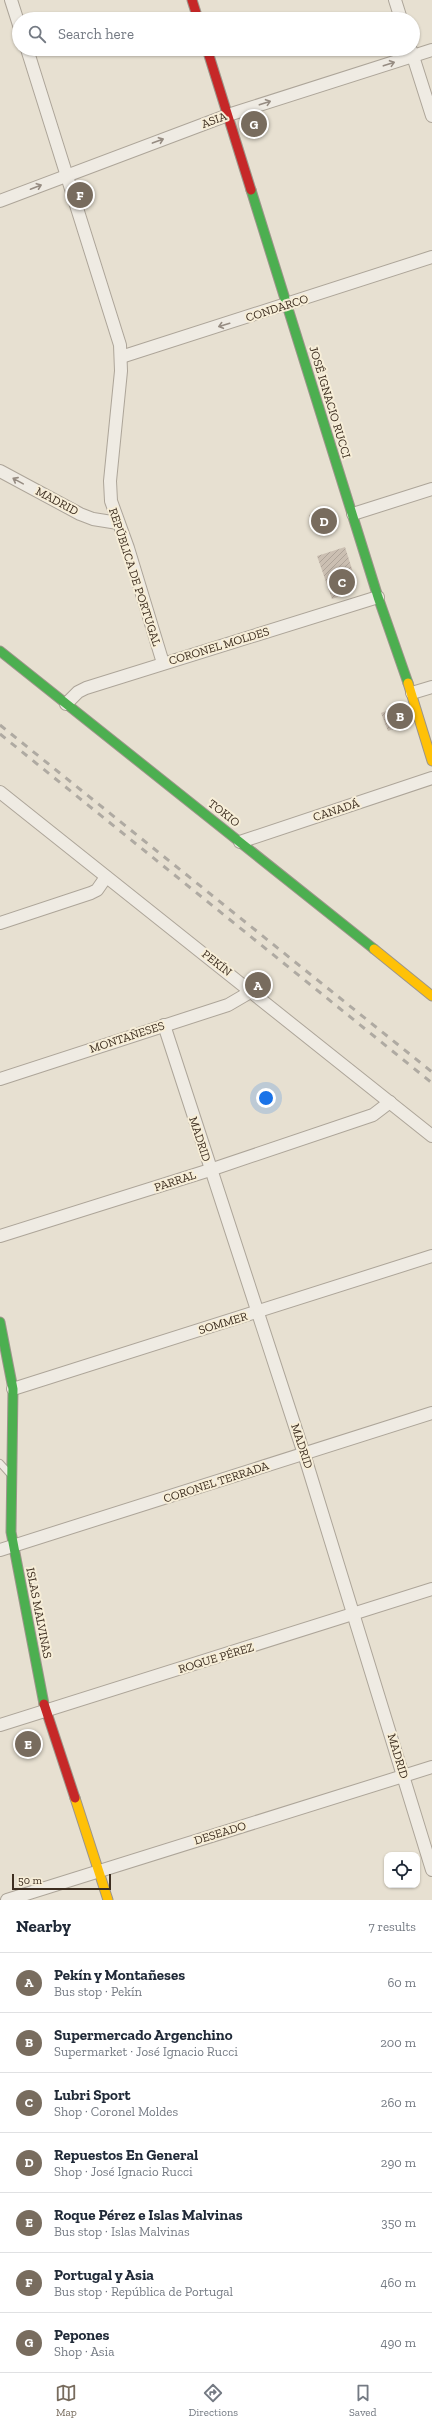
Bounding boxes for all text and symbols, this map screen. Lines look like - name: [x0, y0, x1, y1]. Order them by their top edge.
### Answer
- search box: [12, 12, 420, 56]
- icon: search: [26, 23, 48, 45]
- text: Search here: [58, 25, 134, 43]
- one-way arrow: [382, 60, 395, 67]
- one-way arrow: [258, 99, 271, 106]
- street label: ASIA: [199, 109, 229, 131]
- pin: G: [241, 109, 267, 139]
- one-way arrow: [152, 136, 164, 144]
- pin: F: [67, 180, 93, 210]
- one-way arrow: [30, 182, 42, 190]
- street label: CONDARCO: [244, 291, 310, 325]
- one-way arrow: [218, 321, 230, 329]
- street label: JOSÉ IGNACIO RUCCI: [306, 344, 355, 460]
- one-way arrow: [13, 476, 25, 484]
- street label: MADRID: [33, 484, 81, 518]
- street label: REPÚBLICA DE PORTUGAL: [106, 506, 165, 648]
- pin: D: [311, 506, 337, 536]
- pin: C: [329, 567, 355, 597]
- street label: CORONEL MOLDES: [167, 624, 271, 668]
- pin: B: [387, 701, 413, 731]
- street label: CANADÁ: [311, 795, 361, 824]
- street label: TOKIO: [205, 796, 243, 830]
- street label: PEKÍN: [199, 946, 236, 979]
- pin: A: [245, 970, 271, 1000]
- street label: MONTAÑESES: [88, 1018, 166, 1056]
- your location: [256, 1088, 276, 1108]
- street label: MADRID: [186, 1115, 214, 1163]
- street label: PARRAL: [152, 1168, 198, 1194]
- street label: SOMMER: [197, 1309, 250, 1337]
- street label: MADRID: [288, 1422, 316, 1470]
- street label: CORONEL TERRADA: [162, 1458, 271, 1506]
- street label: ISLAS MALVINAS: [23, 1566, 55, 1660]
- street label: ROQUE PÉREZ: [176, 1639, 256, 1676]
- pin: E: [15, 1729, 41, 1759]
- street label: MADRID: [385, 1732, 411, 1780]
- street label: DESEADO: [192, 1818, 248, 1848]
- map controls: [384, 1852, 420, 1888]
- button: locate: [384, 1852, 420, 1888]
- scale bar: [12, 1872, 111, 1891]
- text: 50 m: [18, 1874, 42, 1887]
- text: Nearby: [16, 1916, 71, 1936]
- text: 7 results: [368, 1919, 416, 1934]
- text: Pekín y Montañeses: [54, 1966, 185, 1984]
- text: A: [25, 1975, 33, 1990]
- text: 60 m: [387, 1975, 416, 1990]
- text: Bus stop · Pekín: [54, 1984, 142, 1999]
- text: Supermercado Argenchino: [54, 2026, 233, 2044]
- text: B: [25, 2035, 33, 2050]
- text: 200 m: [380, 2035, 416, 2050]
- text: Supermarket · José Ignacio Rucci: [54, 2044, 238, 2059]
- text: Lubri Sport: [54, 2086, 131, 2104]
- text: C: [25, 2095, 33, 2110]
- text: 260 m: [381, 2095, 416, 2110]
- text: Shop · Coronel Moldes: [54, 2104, 178, 2119]
- text: Repuestos En General: [54, 2146, 198, 2164]
- text: D: [24, 2155, 34, 2170]
- text: 290 m: [381, 2155, 416, 2170]
- text: Shop · José Ignacio Rucci: [54, 2164, 193, 2179]
- text: Roque Pérez e Islas Malvinas: [54, 2206, 243, 2224]
- text: E: [25, 2215, 33, 2230]
- text: 350 m: [381, 2215, 416, 2230]
- text: Bus stop · Islas Malvinas: [54, 2224, 190, 2239]
- text: Portugal y Asia: [54, 2266, 154, 2284]
- text: F: [25, 2275, 33, 2290]
- text: 460 m: [380, 2275, 416, 2290]
- text: Bus stop · República de Portugal: [54, 2284, 233, 2299]
- text: Pepones: [54, 2326, 109, 2344]
- text: G: [25, 2335, 33, 2350]
- text: 490 m: [380, 2335, 416, 2350]
- text: Shop · Asia: [54, 2344, 114, 2359]
- tab: Map: [55, 2382, 77, 2419]
- tab: Directions: [188, 2382, 238, 2419]
- tab: Saved: [349, 2382, 377, 2419]

